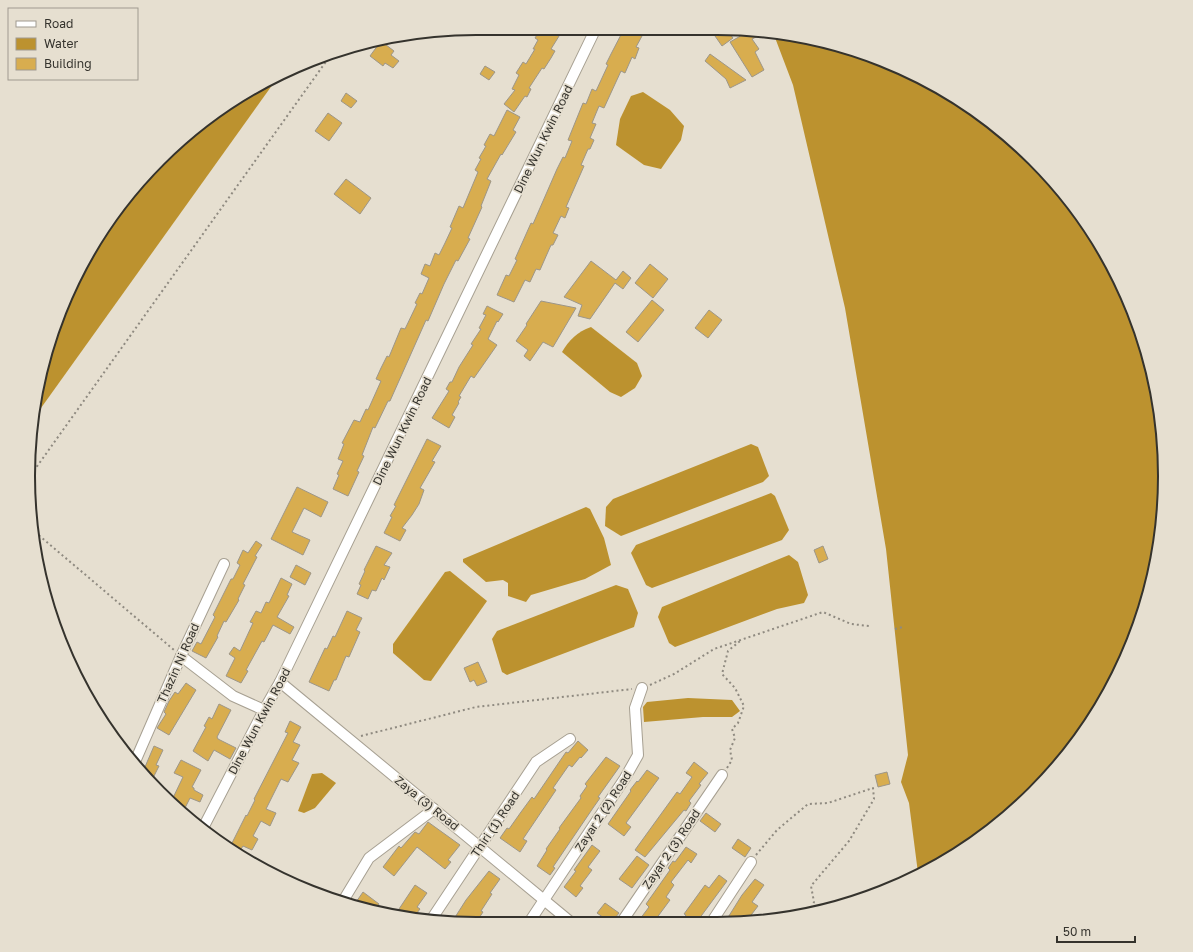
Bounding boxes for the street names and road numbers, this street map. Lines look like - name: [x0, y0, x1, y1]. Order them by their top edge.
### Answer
- street label: Dine Wun Kwin Road: [510, 82, 576, 196]
- street label: Dine Wun Kwin Road: [369, 374, 435, 488]
- street label: Thazin Ni Road: [154, 621, 202, 705]
- street label: Dine Wun Kwin Road: [225, 665, 293, 777]
- street label: Zayar 2 (2) Road: [571, 768, 635, 854]
- street label: Zaya (3) Road: [392, 772, 462, 834]
- street label: Thiri (1) Road: [467, 788, 523, 860]
- street label: Zayar 2 (3) Road: [639, 806, 703, 892]

